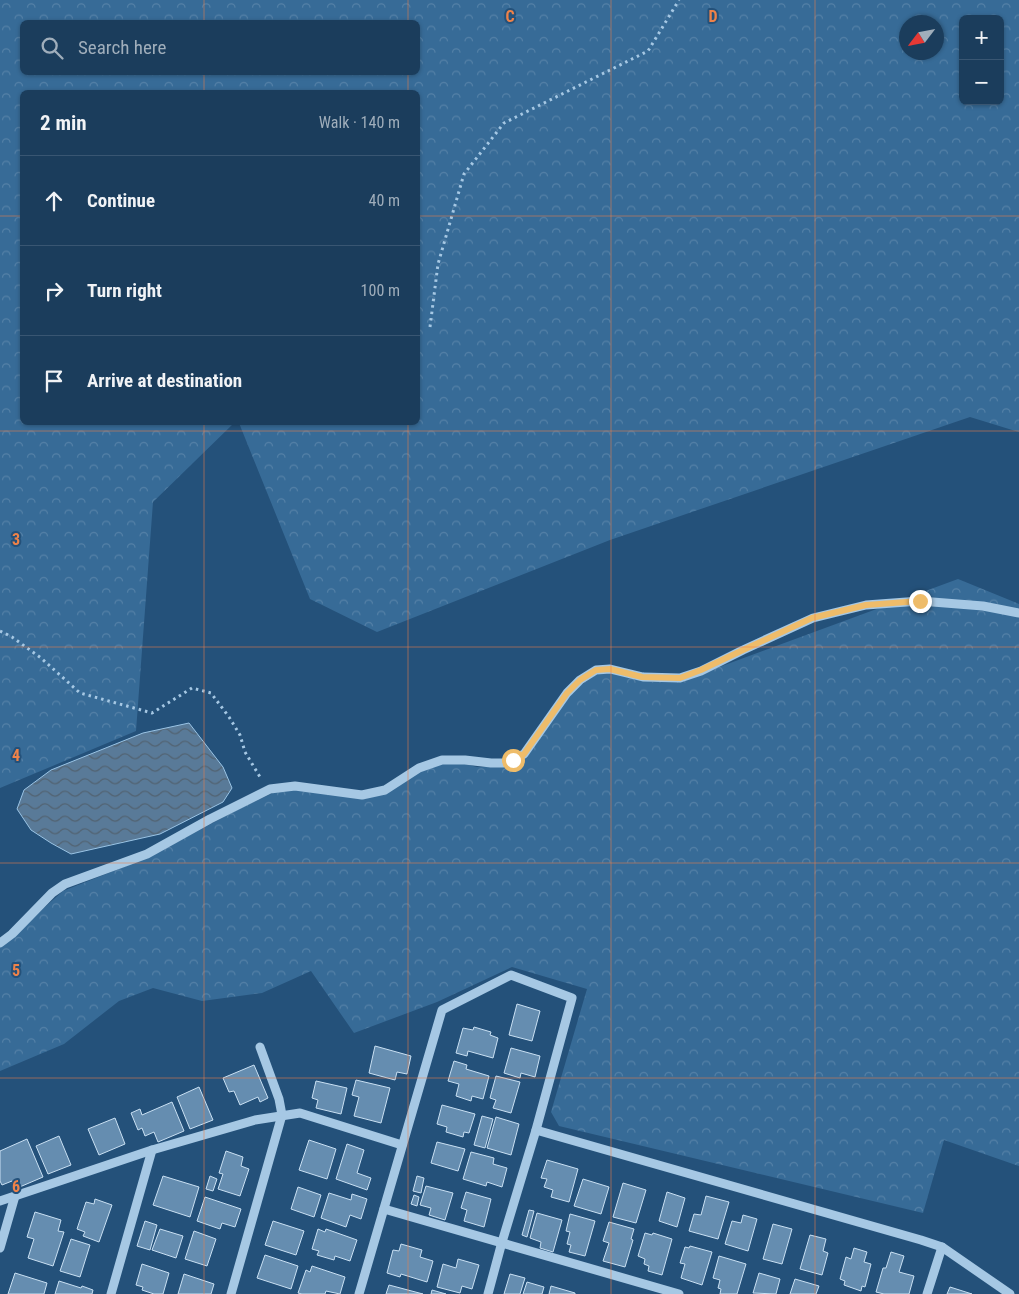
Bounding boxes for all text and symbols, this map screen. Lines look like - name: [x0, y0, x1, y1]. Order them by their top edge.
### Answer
- text: C: [505, 7, 515, 26]
- text: D: [708, 7, 718, 26]
- north arrow: [899, 15, 944, 60]
- map controls: [959, 15, 1004, 105]
- button: +: [959, 15, 1004, 60]
- search box: [20, 20, 420, 75]
- icon: search: [38, 34, 66, 62]
- text: Search here: [78, 36, 166, 59]
- button: −: [959, 60, 1004, 105]
- text: 2 min: [40, 111, 87, 135]
- text: Walk · 140 m: [319, 113, 400, 132]
- icon: ahead: [40, 187, 68, 215]
- text: Continue: [87, 189, 155, 212]
- text: 40 m: [368, 191, 400, 210]
- icon: right: [40, 277, 68, 305]
- text: Turn right: [87, 279, 162, 302]
- text: 100 m: [361, 281, 400, 300]
- icon: arrive: [40, 367, 68, 395]
- text: Arrive at destination: [87, 369, 242, 392]
- text: 3: [12, 530, 20, 549]
- route end: [909, 590, 932, 613]
- text: 4: [12, 746, 20, 765]
- route start: [502, 749, 525, 772]
- text: 5: [12, 961, 20, 980]
- text: 6: [12, 1177, 20, 1196]

